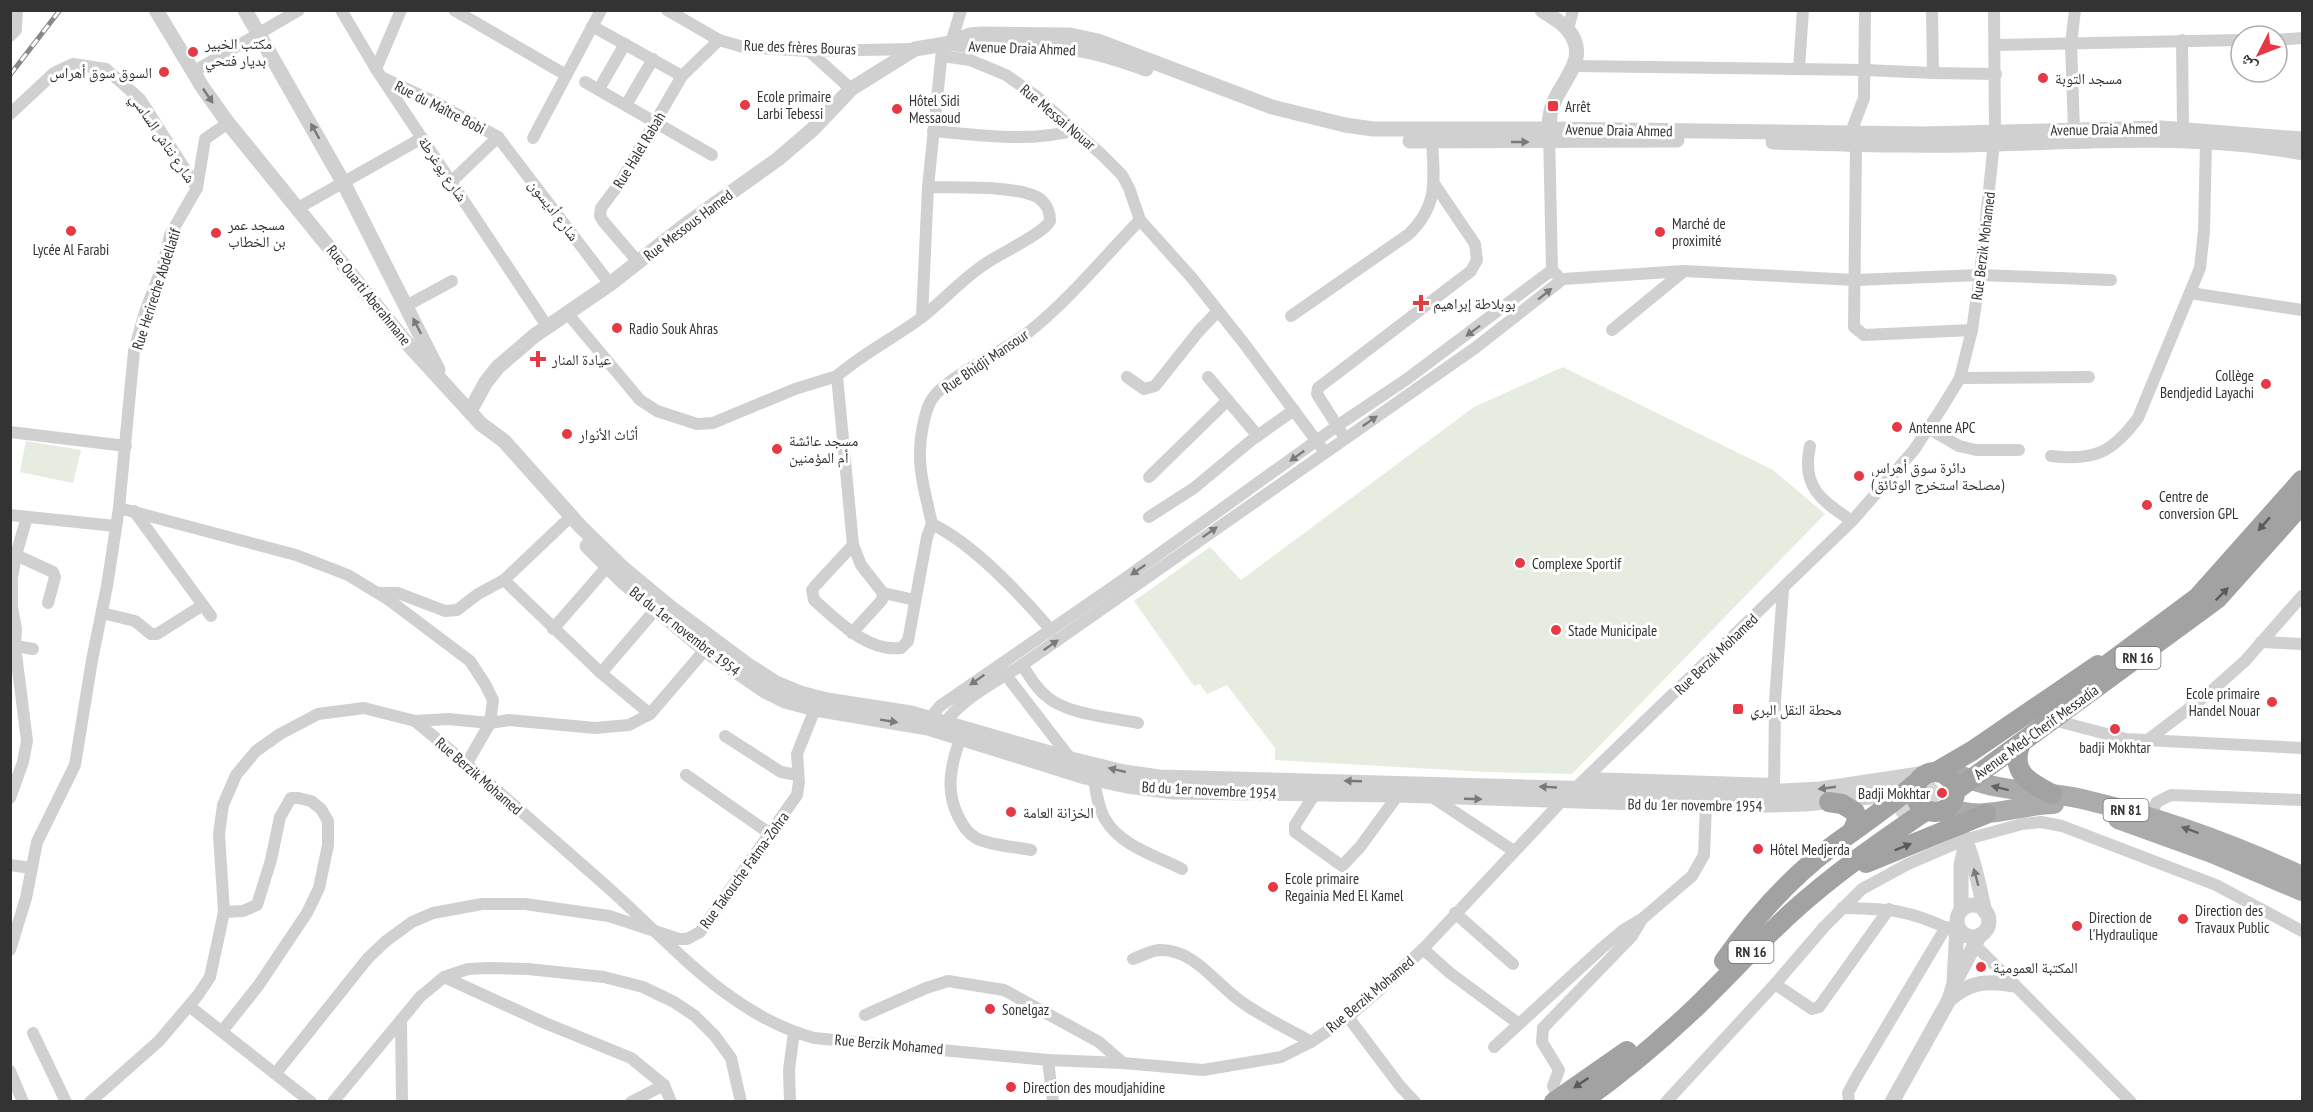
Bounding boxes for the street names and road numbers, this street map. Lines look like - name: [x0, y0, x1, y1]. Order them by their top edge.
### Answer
- street label: Rue des frères Bouras: [744, 36, 856, 58]
- street label: Avenue Draia Ahmed: [968, 37, 1076, 59]
- street label: Rue du Maître Bobi: [392, 76, 488, 138]
- street label: Rue Messai Nouar: [1016, 80, 1100, 155]
- street label: شارع نتاش الساسي: [124, 90, 200, 188]
- street label: Rue Halel Rabah: [609, 108, 669, 192]
- street label: Avenue Draia Ahmed: [2050, 119, 2158, 139]
- street label: Avenue Draia Ahmed: [1565, 120, 1673, 140]
- street label: شارع يوغرطة: [414, 133, 472, 206]
- street label: شارع أديسون: [524, 175, 583, 245]
- street label: Rue Messous Hamed: [640, 185, 736, 265]
- street label: Rue Berzik Mohamed: [1967, 191, 1999, 301]
- street label: Rue Herireche Abdellatif: [127, 225, 185, 352]
- street label: Rue Ouarti Aberahmane: [323, 241, 415, 349]
- street label: Rue Bhidji Mansour: [938, 325, 1033, 397]
- street label: Bd du 1er novembre 1954: [626, 582, 744, 680]
- street label: Rue Berzik Mohamed: [1670, 609, 1762, 699]
- road number: RN 16: [2116, 647, 2160, 669]
- street label: Avenue Med-Cherif Messadia: [1970, 680, 2102, 784]
- street label: Rue Berzik Mohamed: [432, 733, 526, 819]
- street label: Bd du 1er novembre 1954: [1141, 777, 1277, 803]
- street label: Bd du 1er novembre 1954: [1627, 794, 1763, 816]
- road number: RN 81: [2104, 799, 2148, 821]
- street label: Rue Takouche Fatma-Zohra: [695, 808, 793, 932]
- road number: RN 16: [1728, 941, 1774, 963]
- street label: Rue Berzik Mohamed: [1322, 952, 1418, 1036]
- street label: Rue Berzik Mohamed: [834, 1030, 944, 1058]

